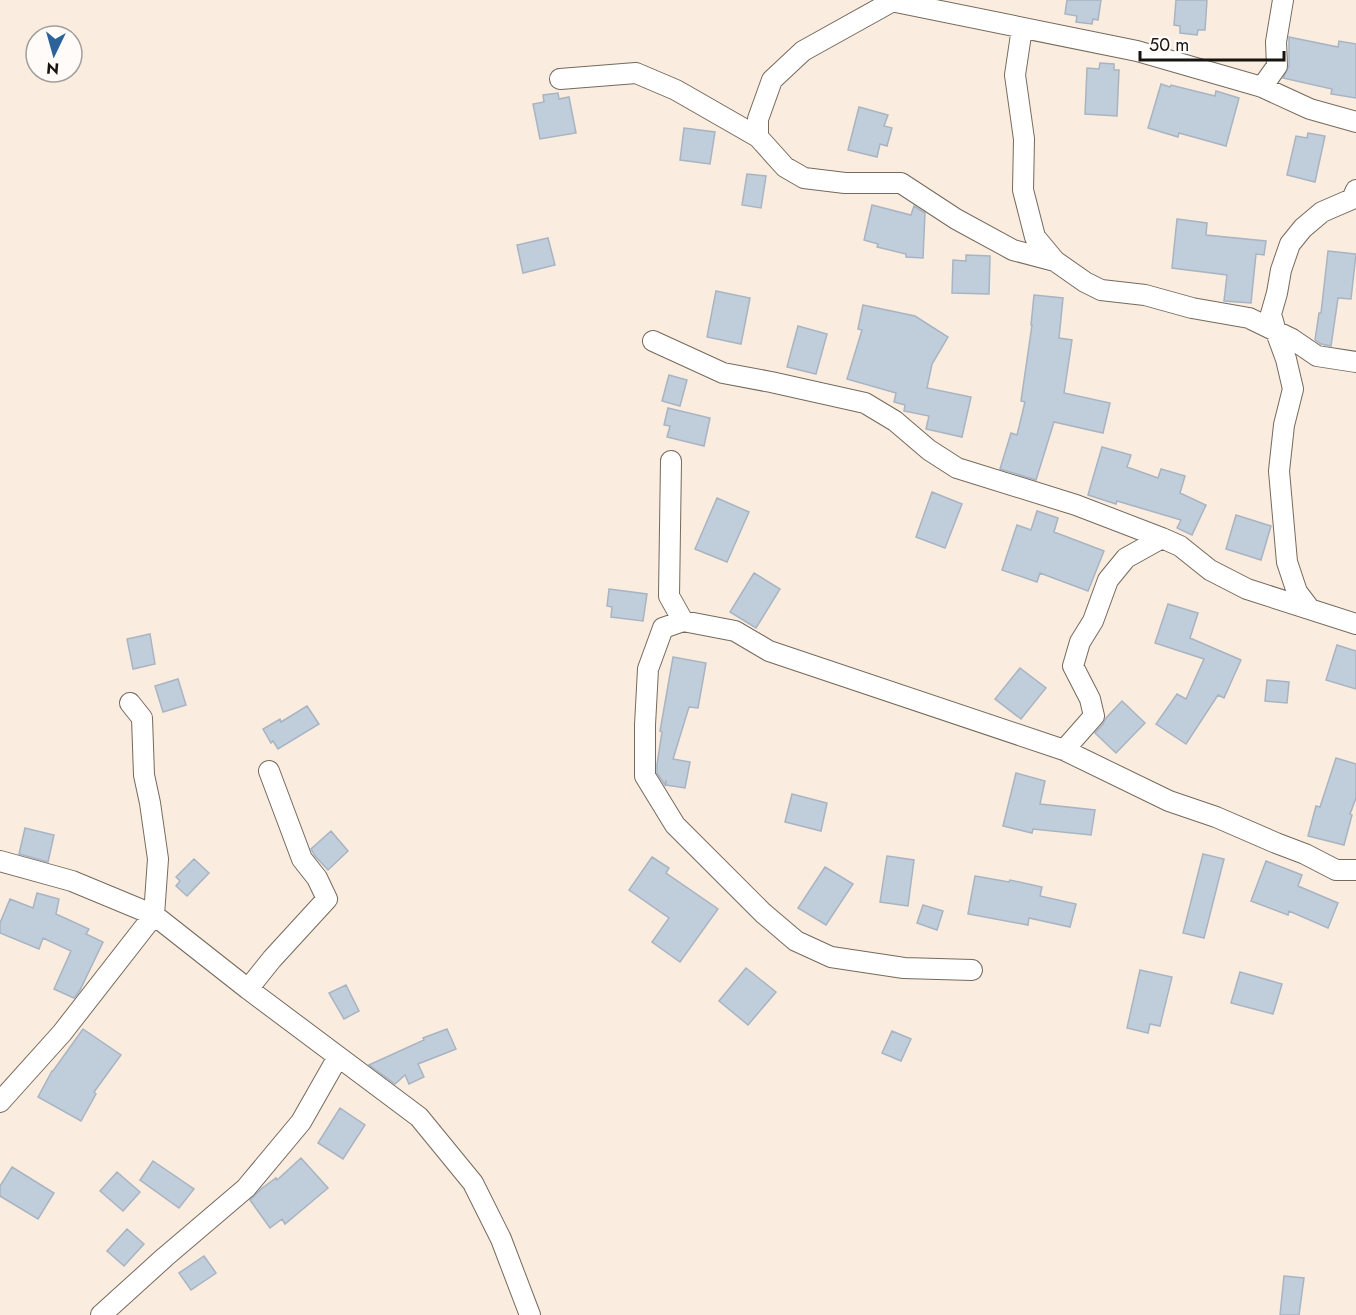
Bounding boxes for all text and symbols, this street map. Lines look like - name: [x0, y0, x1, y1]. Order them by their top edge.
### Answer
- north arrow: [24, 24, 84, 84]
- scale bar: [1140, 24, 1284, 62]
- text: 50 m: [1149, 32, 1189, 58]
- text: N: [45, 56, 60, 80]

